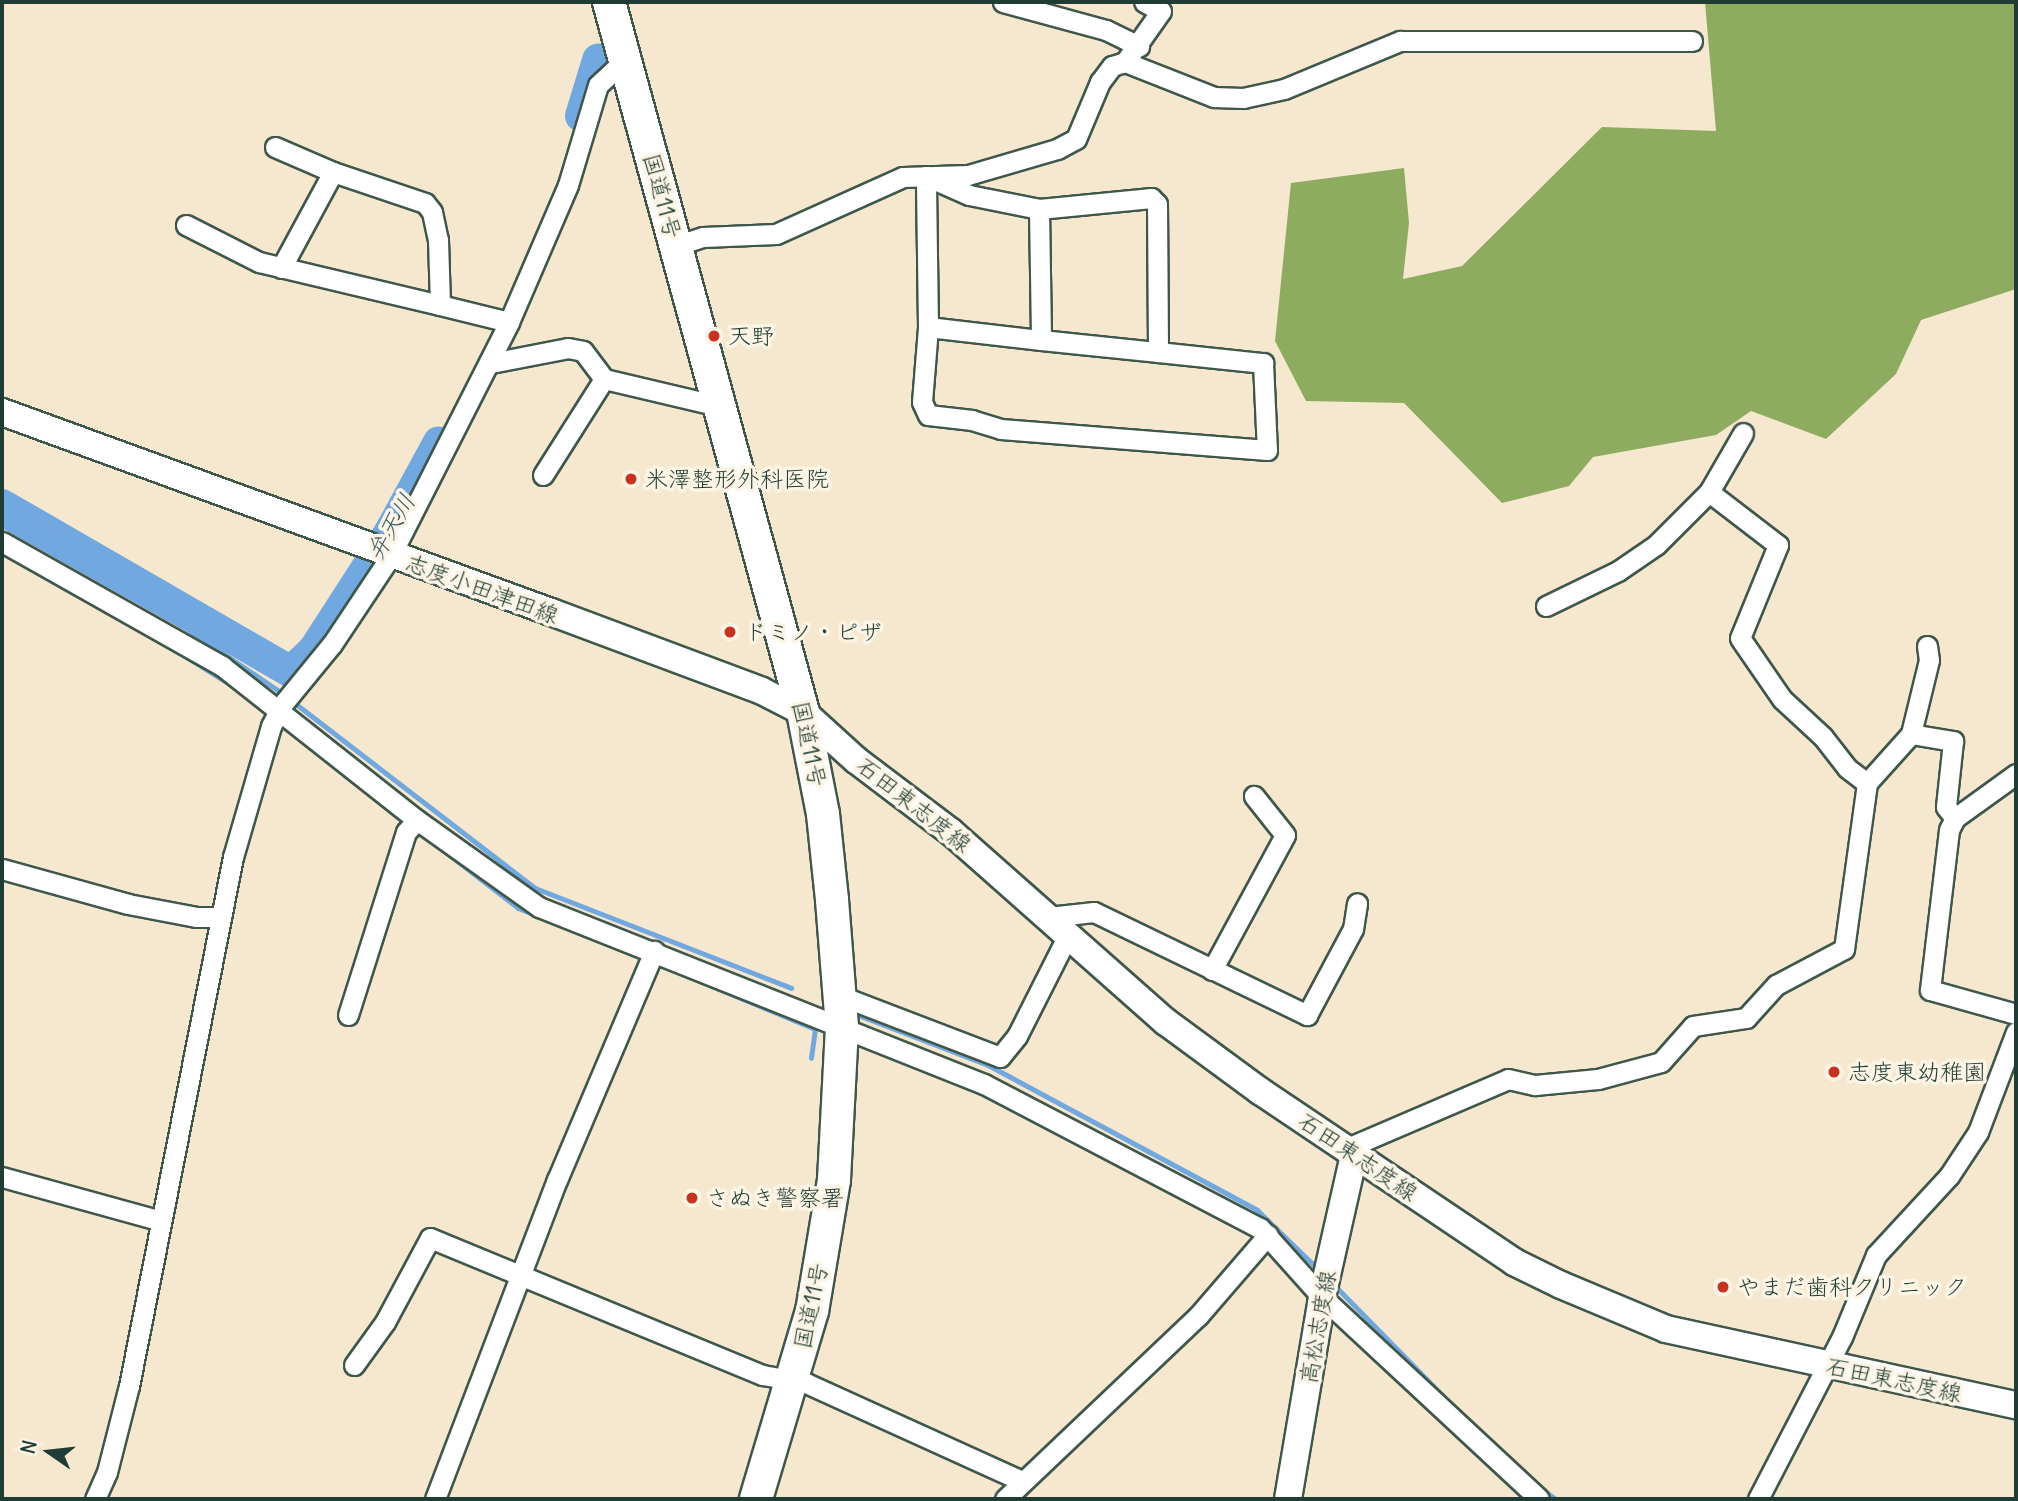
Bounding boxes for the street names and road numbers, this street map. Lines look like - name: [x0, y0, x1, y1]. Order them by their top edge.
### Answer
- street label: 国道11号: [637, 150, 687, 242]
- street label: 志度小田津田線: [402, 548, 562, 630]
- street label: 国道11号: [786, 698, 832, 790]
- street label: 石田東志度線: [851, 752, 977, 858]
- street label: 石田東志度線: [1293, 1107, 1423, 1207]
- street label: 国道11号: [788, 1260, 834, 1352]
- street label: 高松志度線: [1294, 1268, 1342, 1386]
- street label: 石田東志度線: [1824, 1352, 1964, 1408]

